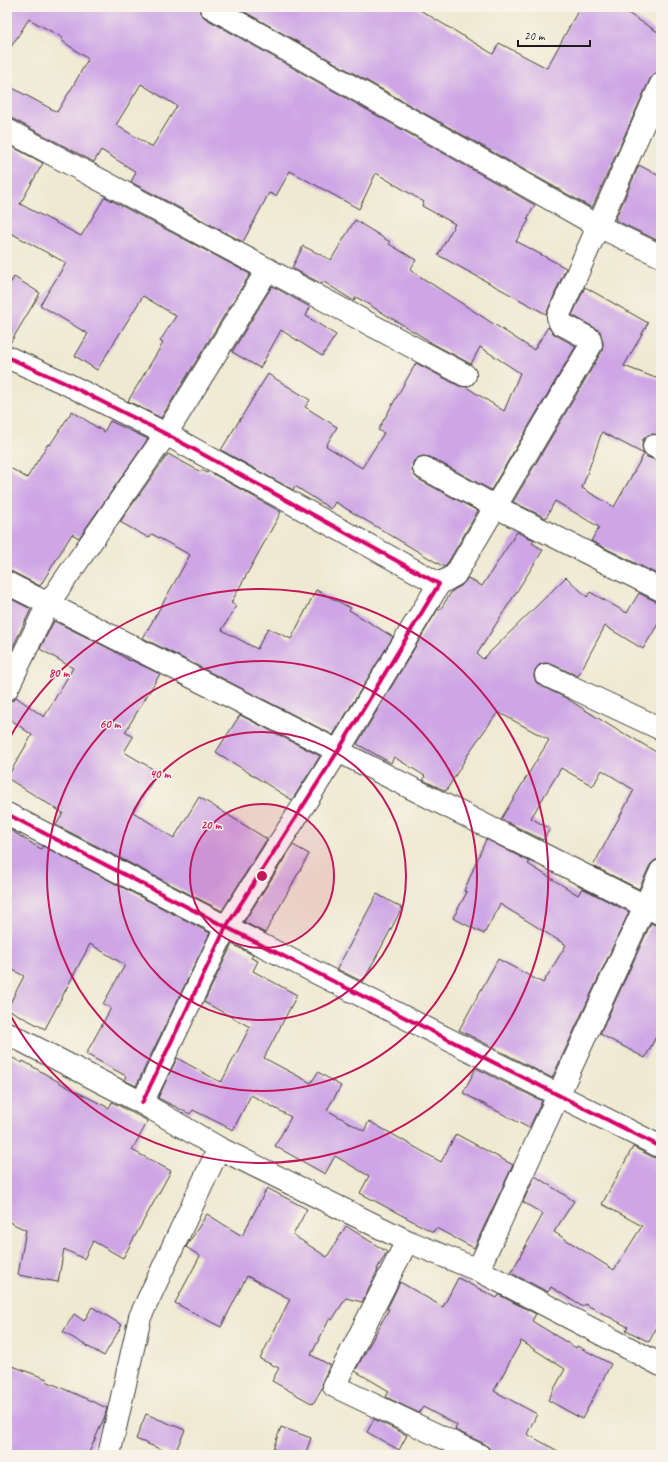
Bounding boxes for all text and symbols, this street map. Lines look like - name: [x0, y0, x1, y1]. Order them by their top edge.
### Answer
- scale bar: [518, 22, 590, 48]
- text: 20 m: [524, 28, 546, 44]
- text: 80 m: [49, 665, 70, 681]
- text: 60 m: [100, 716, 122, 732]
- text: 40 m: [150, 766, 171, 782]
- text: 20 m: [201, 817, 222, 833]
- centre of rings: [255, 869, 269, 883]

